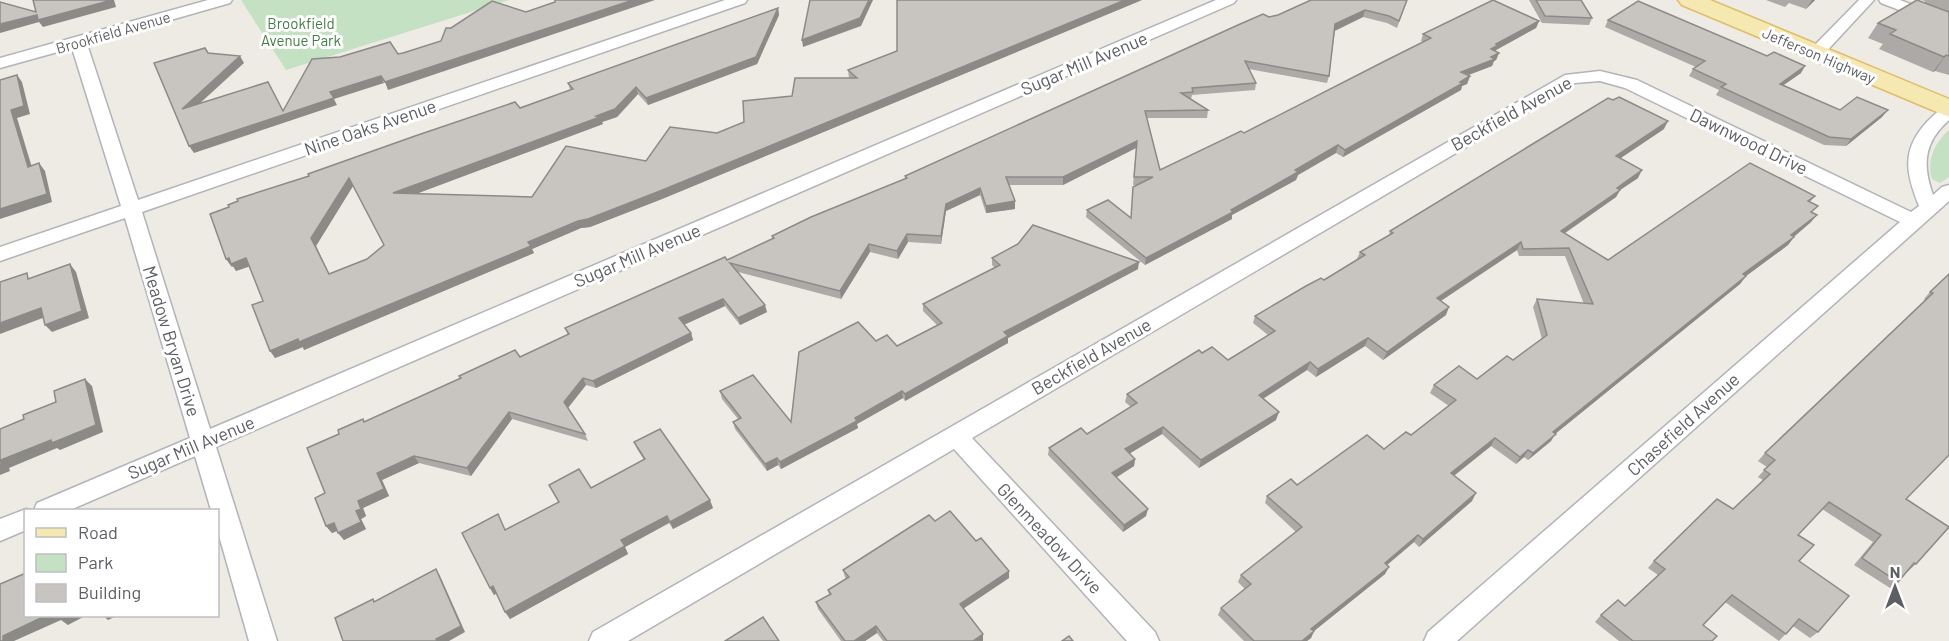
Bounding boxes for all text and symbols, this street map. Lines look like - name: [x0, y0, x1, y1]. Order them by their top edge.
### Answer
- street label: Brookfield Avenue: [54, 7, 172, 57]
- park label: Brookfield Avenue Park: [261, 14, 342, 49]
- street label: Jefferson Highway: [1760, 23, 1878, 87]
- street label: Sugar Mill Avenue: [1017, 26, 1151, 100]
- street label: Beckfield Avenue: [1447, 71, 1575, 155]
- street label: Nine Oaks Avenue: [301, 94, 439, 160]
- street label: Dawnwood Drive: [1686, 103, 1812, 179]
- street label: Sugar Mill Avenue: [570, 218, 704, 292]
- street label: Meadow Bryan Drive: [139, 263, 205, 419]
- street label: Beckfield Avenue: [1027, 313, 1155, 399]
- street label: Chasefield Avenue: [1622, 368, 1744, 480]
- street label: Sugar Mill Avenue: [124, 410, 258, 484]
- street label: Glenmeadow Drive: [993, 478, 1107, 598]
- legend: [24, 509, 219, 617]
- text: Road: [78, 521, 118, 543]
- text: Park: [78, 551, 113, 573]
- north arrow: [1865, 557, 1925, 617]
- text: N: [1890, 562, 1900, 581]
- text: Building: [78, 581, 141, 603]

